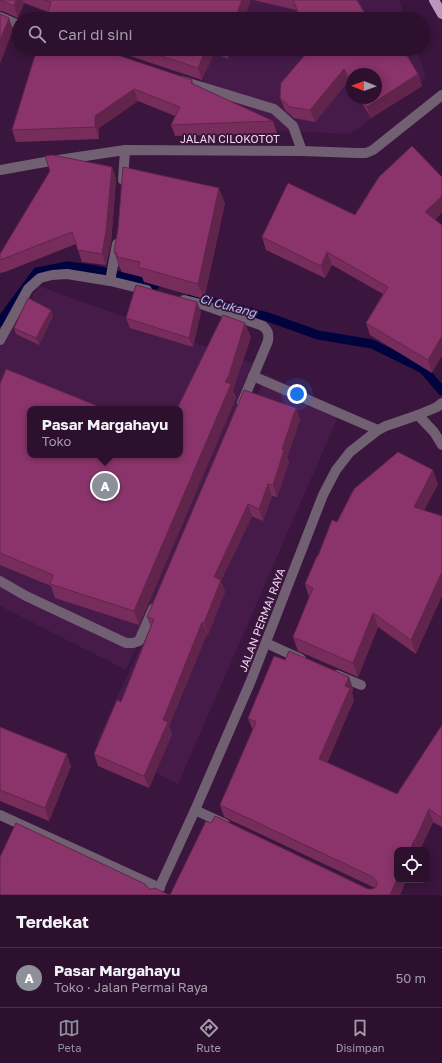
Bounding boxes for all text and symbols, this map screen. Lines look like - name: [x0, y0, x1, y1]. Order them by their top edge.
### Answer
- search box: [12, 12, 430, 56]
- icon: search: [26, 23, 48, 45]
- text: Cari di sini: [58, 25, 133, 43]
- north arrow: [346, 68, 382, 104]
- street label: JALAN CILOKOTOT: [180, 132, 280, 145]
- water label: Ci Cukang: [198, 291, 260, 321]
- your location: [287, 384, 307, 404]
- popup: [27, 406, 183, 458]
- text: Pasar Margahayu: [42, 415, 168, 433]
- text: Toko: [42, 433, 71, 449]
- pin: A: [92, 471, 118, 501]
- street label: JALAN PERMAI RAYA: [236, 566, 287, 673]
- map controls: [394, 847, 430, 883]
- button: locate: [394, 847, 430, 883]
- text: Terdekat: [16, 911, 89, 932]
- text: Pasar Margahayu: [54, 961, 180, 979]
- text: A: [24, 970, 34, 986]
- text: 50 m: [396, 970, 426, 986]
- text: Toko · Jalan Permai Raya: [54, 979, 208, 995]
- tab: Peta: [57, 1017, 81, 1054]
- tab: Rute: [196, 1017, 221, 1054]
- tab: Disimpan: [336, 1017, 385, 1054]

